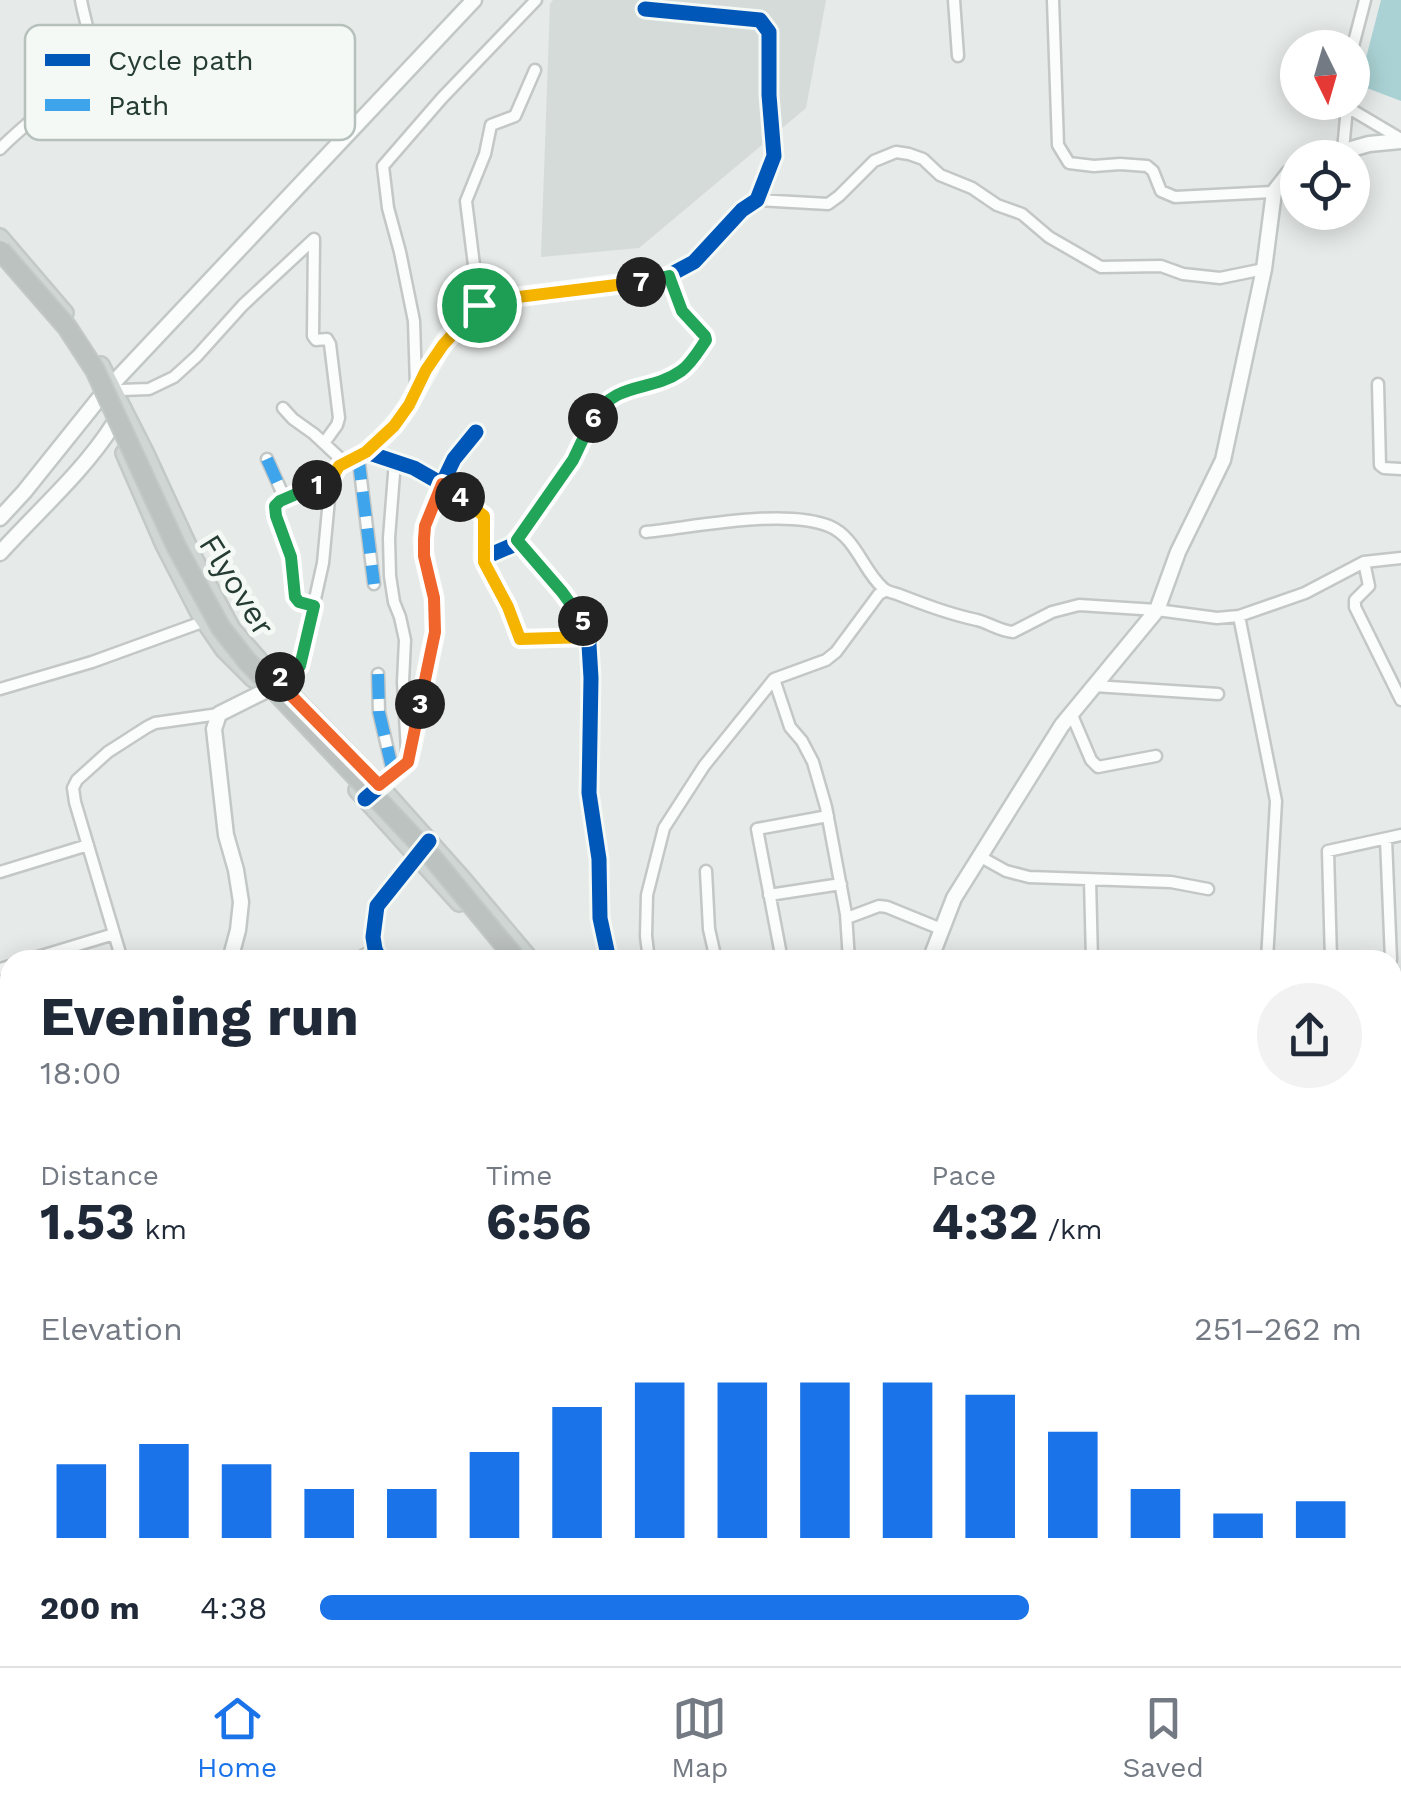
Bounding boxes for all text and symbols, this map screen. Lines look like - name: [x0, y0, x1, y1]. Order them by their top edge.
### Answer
- legend: [25, 25, 355, 140]
- north arrow: [1280, 30, 1370, 120]
- map controls: [1280, 30, 1370, 230]
- text: Cycle path: [108, 44, 254, 77]
- text: Path: [108, 89, 169, 122]
- button: locate: [1280, 140, 1370, 230]
- pin: 7: [616, 257, 666, 307]
- pin: [437, 263, 522, 348]
- text: 7: [632, 265, 650, 298]
- icon: arrive: [452, 278, 507, 333]
- pin: 6: [568, 393, 618, 443]
- text: 6: [584, 401, 602, 434]
- pin: 1: [292, 460, 342, 510]
- text: 1: [311, 468, 323, 501]
- pin: 4: [435, 472, 485, 522]
- text: 4: [451, 480, 469, 513]
- street label: Flyover: [191, 527, 283, 643]
- pin: 5: [558, 596, 608, 646]
- text: 5: [575, 604, 591, 637]
- pin: 2: [255, 652, 305, 702]
- text: 2: [272, 660, 288, 693]
- pin: 3: [395, 679, 445, 729]
- text: 3: [412, 687, 428, 720]
- button: share: [1257, 983, 1362, 1088]
- text: Evening run: [40, 984, 359, 1048]
- text: 18:00: [40, 1054, 121, 1092]
- text: Distance: [40, 1159, 159, 1192]
- text: Time: [486, 1159, 552, 1192]
- text: Pace: [931, 1159, 996, 1192]
- text: 1.53: [40, 1192, 135, 1251]
- text: 6:56: [486, 1192, 592, 1251]
- text: 4:32: [931, 1192, 1038, 1251]
- text: km: [135, 1213, 187, 1246]
- text: /km: [1038, 1213, 1103, 1246]
- text: Elevation: [40, 1310, 183, 1348]
- text: 251–262 m: [1194, 1310, 1362, 1348]
- text: 200 m: [40, 1589, 140, 1627]
- text: 4:38: [200, 1589, 267, 1627]
- tab: Home: [197, 1691, 277, 1784]
- tab: Map: [671, 1691, 728, 1784]
- tab: Saved: [1123, 1691, 1204, 1784]

